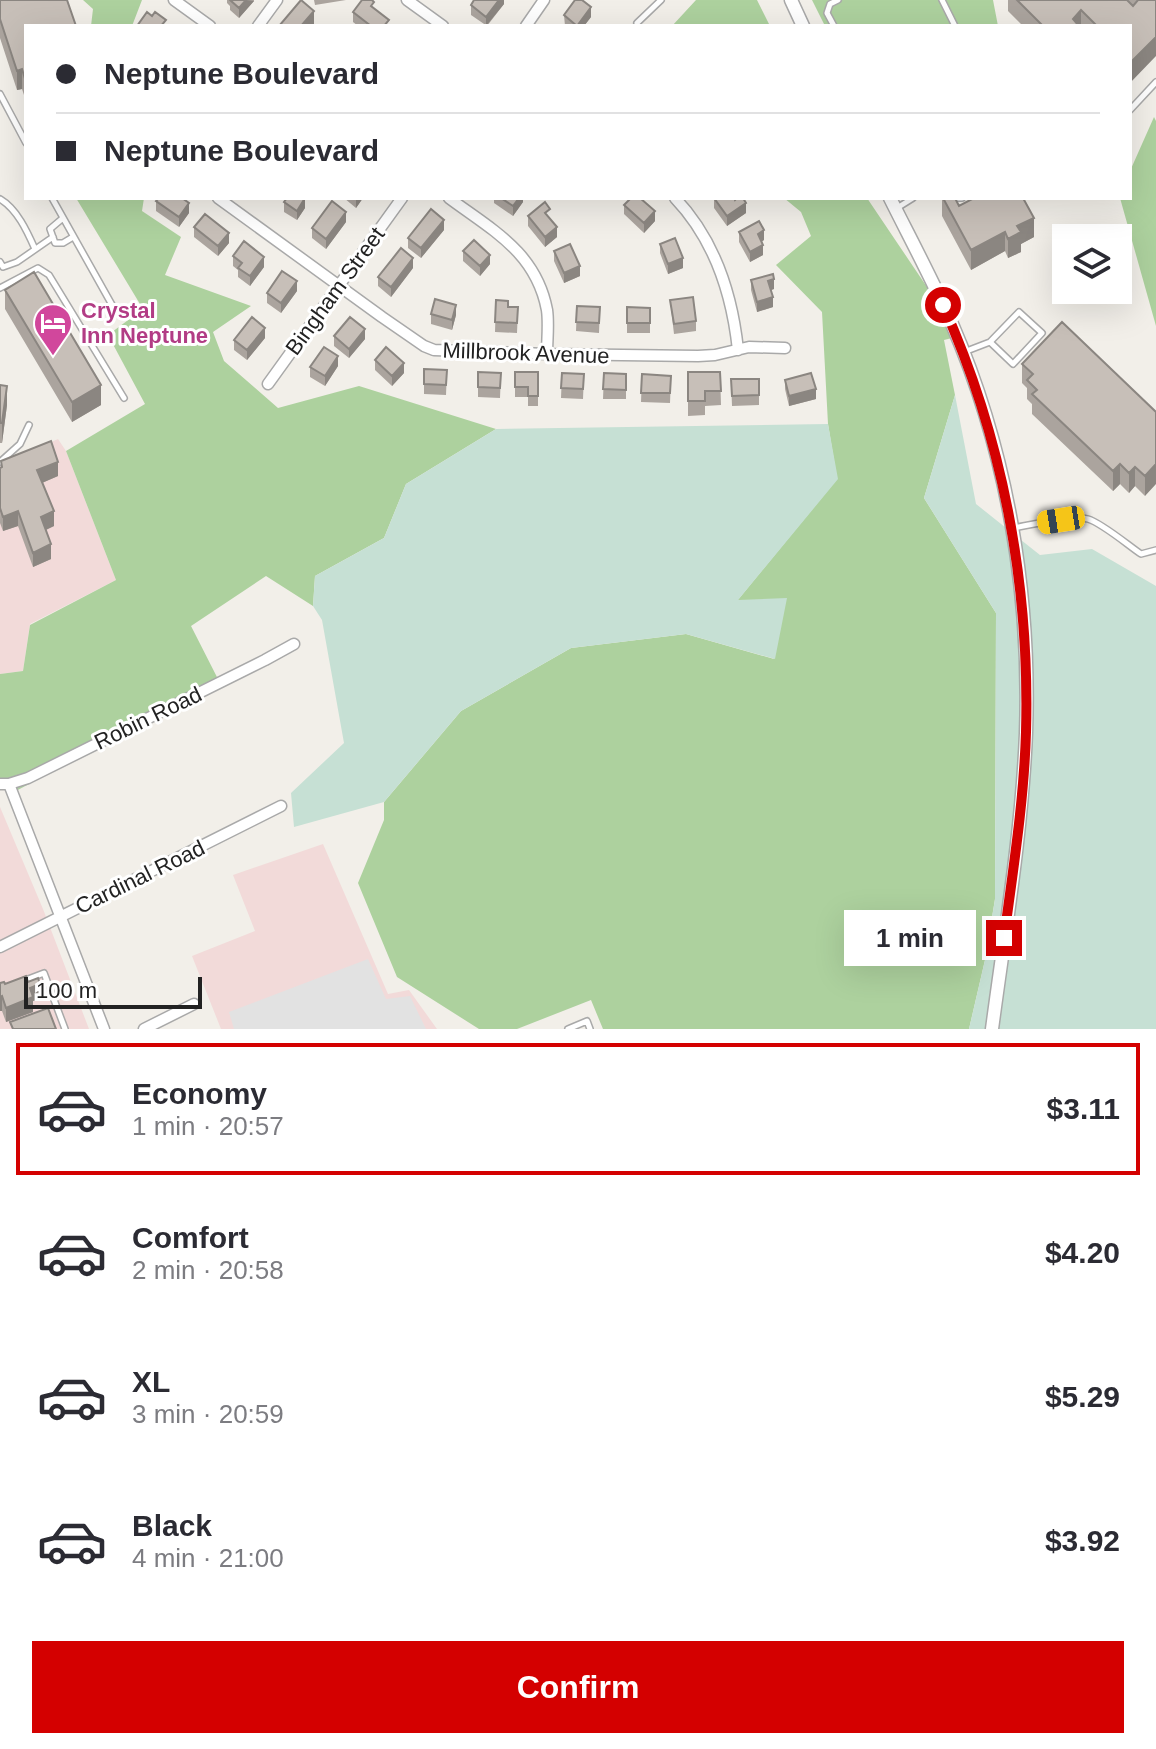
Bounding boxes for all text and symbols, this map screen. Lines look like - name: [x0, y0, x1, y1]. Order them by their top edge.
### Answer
- text: Neptune Boulevard: [104, 57, 379, 90]
- text: Neptune Boulevard: [104, 134, 379, 167]
- street label: Bingham Street: [280, 222, 390, 360]
- map controls: [1052, 224, 1132, 304]
- button: layers: [1052, 224, 1132, 304]
- route start: [925, 287, 961, 323]
- place label: Crystal Inn Neptune: [81, 298, 208, 348]
- hotel icon: Crystal Inn Neptune: [32, 302, 74, 357]
- street label: Millbrook Avenue: [442, 338, 610, 368]
- car: [1035, 504, 1087, 536]
- street label: Robin Road: [90, 681, 206, 755]
- street label: Cardinal Road: [71, 835, 209, 919]
- callout: 1 min: [844, 910, 976, 966]
- route end: [986, 920, 1022, 956]
- text: 1 min: [876, 923, 944, 953]
- scale bar: [24, 973, 202, 1009]
- text: 100 m: [36, 978, 97, 1003]
- icon: car: [36, 1073, 108, 1145]
- text: Economy: [132, 1077, 267, 1110]
- text: $3.11: [1047, 1092, 1120, 1125]
- text: 1 min · 20:57: [132, 1111, 284, 1141]
- icon: car: [36, 1217, 108, 1289]
- text: Comfort: [132, 1221, 249, 1254]
- text: $4.20: [1045, 1236, 1120, 1269]
- text: 2 min · 20:58: [132, 1255, 284, 1285]
- icon: car: [36, 1361, 108, 1433]
- text: XL: [132, 1365, 170, 1398]
- text: $5.29: [1045, 1380, 1120, 1413]
- text: 3 min · 20:59: [132, 1399, 284, 1429]
- icon: car: [36, 1505, 108, 1577]
- text: Black: [132, 1509, 212, 1542]
- text: $3.92: [1045, 1524, 1120, 1557]
- text: 4 min · 21:00: [132, 1543, 284, 1573]
- button: Confirm: [32, 1641, 1124, 1733]

